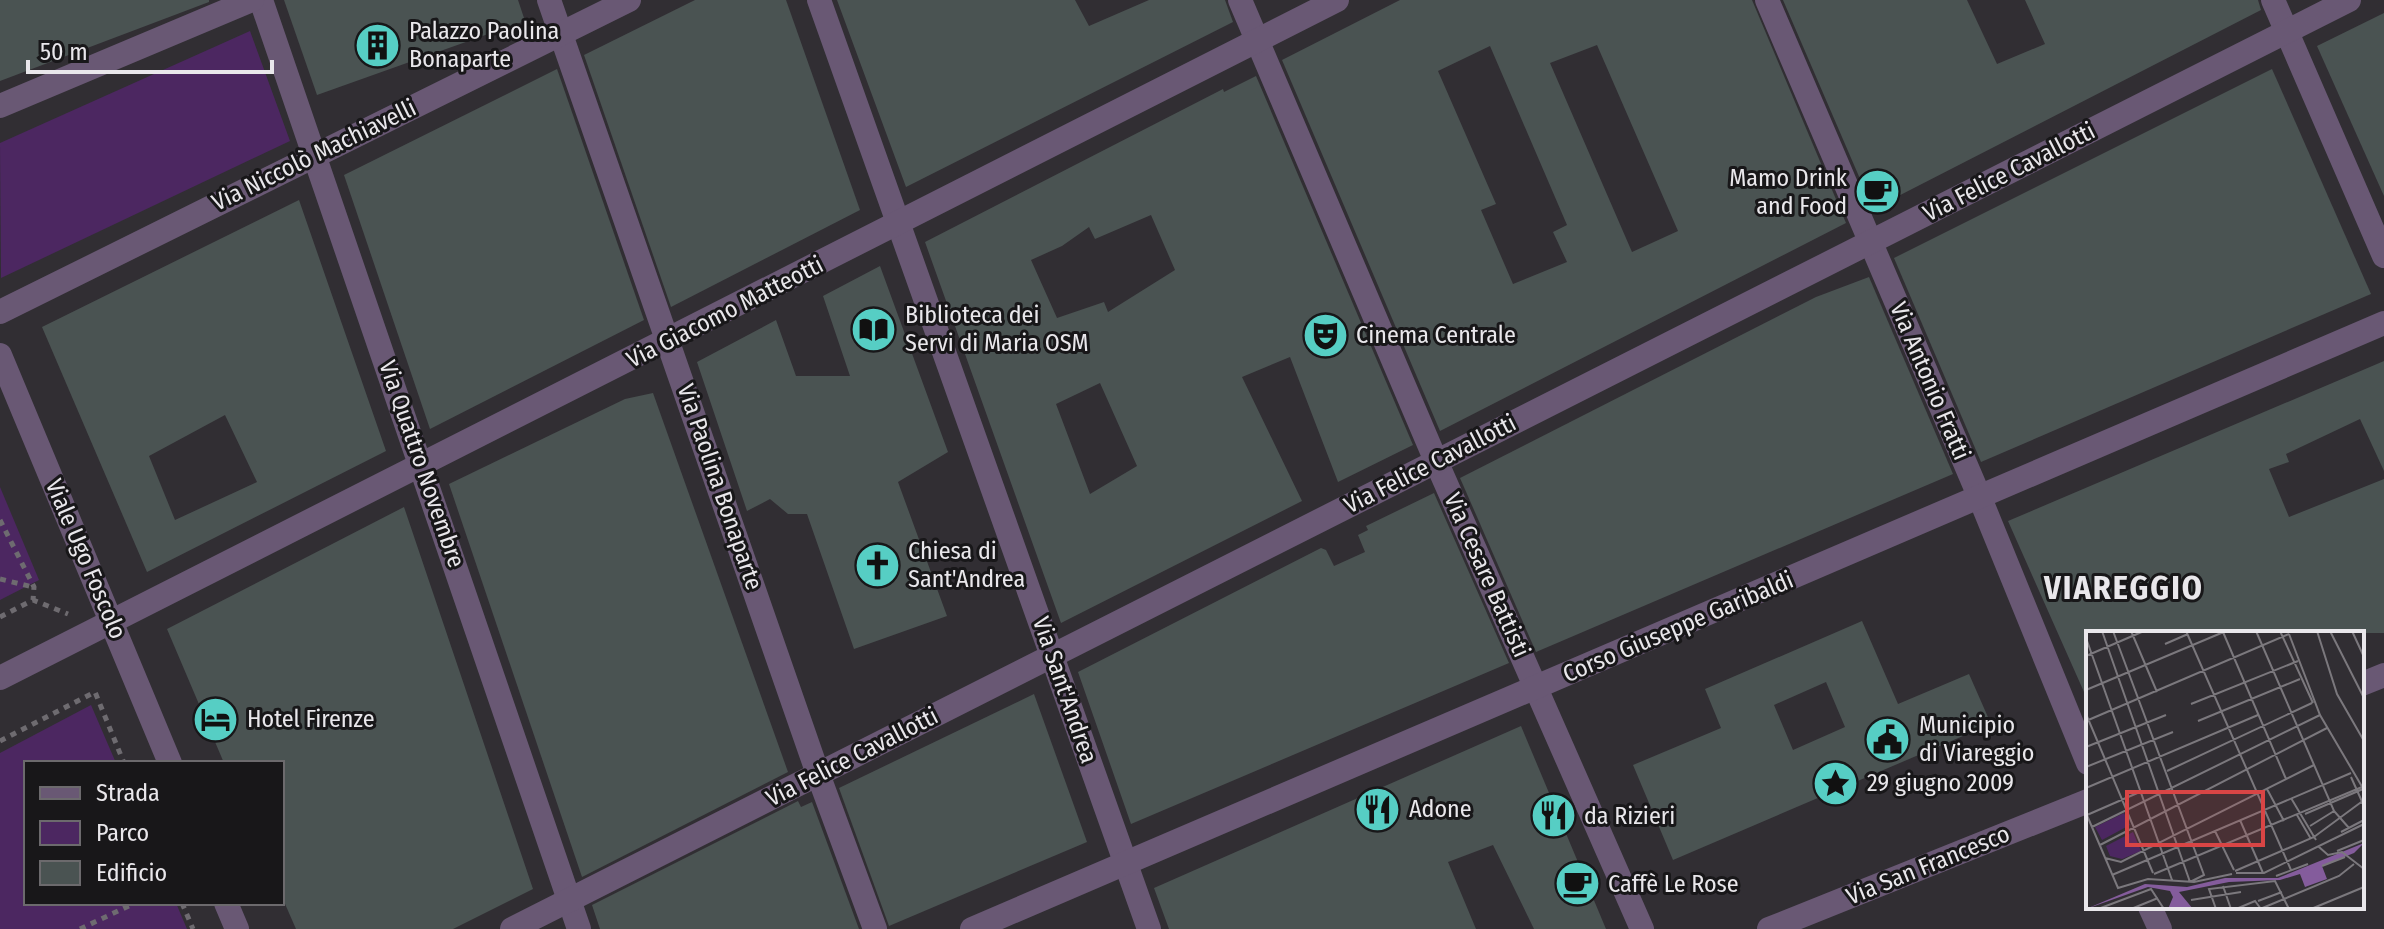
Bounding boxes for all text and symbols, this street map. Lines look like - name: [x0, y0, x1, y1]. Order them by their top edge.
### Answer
- place label: Palazzo Paolina Bonaparte: [409, 17, 559, 73]
- building icon: Palazzo Paolina Bonaparte: [354, 21, 402, 69]
- scale bar: [28, 24, 272, 74]
- text: 50 m: [40, 38, 88, 66]
- street label: Via Niccolò Machiavelli: [207, 93, 421, 217]
- street label: Via Felice Cavallotti: [1918, 117, 2100, 227]
- place label: Mamo Drink and Food: [1729, 164, 1848, 220]
- cafe icon: Mamo Drink and Food: [1854, 168, 1902, 216]
- street label: Via Giacomo Matteotti: [622, 250, 828, 374]
- street label: Via Antonio Fratti: [1884, 298, 1976, 464]
- place label: Biblioteca dei Servi di Maria OSM: [905, 301, 1089, 357]
- library icon: Biblioteca dei Servi di Maria OSM: [850, 305, 898, 353]
- theatre icon: Cinema Centrale: [1301, 311, 1349, 359]
- place label: Cinema Centrale: [1356, 321, 1516, 349]
- street label: Via Quattro Novembre: [373, 357, 471, 571]
- street label: Via Paolina Bonaparte: [672, 380, 768, 594]
- street label: Via Felice Cavallotti: [1339, 409, 1521, 519]
- street label: Viale Ugo Foscolo: [40, 475, 132, 643]
- street label: Via Cesare Battisti: [1438, 488, 1536, 662]
- place label: Chiesa di Sant'Andrea: [908, 537, 1025, 593]
- church icon: Chiesa di Sant'Andrea: [853, 541, 901, 589]
- street label: Corso Giuseppe Garibaldi: [1559, 566, 1797, 688]
- district label: VIAREGGIO: [2043, 569, 2204, 607]
- street label: Via Sant'Andrea: [1027, 613, 1103, 767]
- inset map: [2086, 631, 2364, 909]
- hotel icon: Hotel Firenze: [192, 695, 240, 743]
- street label: Via Felice Cavallotti: [761, 702, 943, 812]
- place label: Hotel Firenze: [247, 705, 375, 733]
- place label: Municipio di Viareggio: [1919, 711, 2034, 767]
- public building icon: Municipio di Viareggio: [1864, 715, 1912, 763]
- place icon: 29 giugno 2009: [1812, 759, 1860, 807]
- legend: [24, 761, 284, 905]
- place label: 29 giugno 2009: [1867, 769, 2014, 797]
- text: Strada: [96, 779, 160, 807]
- restaurant icon: Adone: [1354, 785, 1402, 833]
- restaurant icon: da Rizieri: [1529, 792, 1577, 840]
- place label: Adone: [1409, 795, 1472, 823]
- place label: da Rizieri: [1584, 802, 1675, 830]
- text: Parco: [96, 819, 149, 847]
- street label: Via San Francesco: [1842, 819, 2014, 911]
- text: Edificio: [96, 859, 167, 887]
- cafe icon: Caffè Le Rose: [1553, 860, 1601, 908]
- place label: Caffè Le Rose: [1608, 870, 1739, 898]

